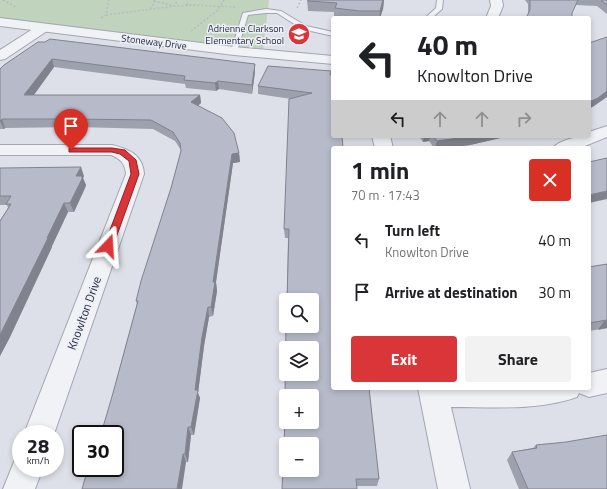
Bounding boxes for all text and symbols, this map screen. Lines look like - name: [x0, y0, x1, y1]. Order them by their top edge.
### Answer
- place label: Adrienne Clarkson Elementary School: [205, 21, 284, 48]
- school or university icon: Adrienne Clarkson Elementary School: [286, 21, 312, 47]
- text: 40 m: [417, 23, 478, 66]
- street label: Stoneway Drive: [120, 31, 188, 53]
- icon: left: [351, 32, 403, 84]
- text: Knowlton Drive: [417, 62, 533, 89]
- icon: left: [387, 108, 409, 130]
- icon: ahead: [429, 108, 451, 130]
- icon: ahead: [471, 108, 493, 130]
- icon: right: [513, 108, 535, 130]
- pin: [54, 109, 88, 150]
- icon: arrive: [60, 115, 82, 137]
- text: 1 min: [351, 152, 409, 188]
- button: close: [529, 159, 571, 201]
- text: 70 m · 17:43: [351, 185, 420, 205]
- text: Turn left: [385, 219, 440, 242]
- position arrow: [87, 225, 129, 267]
- icon: left: [351, 229, 373, 251]
- text: 40 m: [538, 229, 571, 252]
- text: Knowlton Drive: [385, 242, 469, 262]
- street label: Knowlton Drive: [62, 273, 106, 353]
- icon: arrive: [351, 281, 373, 303]
- text: Arrive at destination: [385, 281, 518, 304]
- text: 30 m: [538, 281, 571, 304]
- map controls: [279, 293, 319, 477]
- button: search: [279, 293, 319, 333]
- button: Exit: [351, 336, 457, 382]
- button: Share: [465, 336, 571, 382]
- button: layers: [279, 341, 319, 381]
- button: +: [279, 389, 319, 429]
- speed limit sign: 30: [72, 425, 124, 477]
- text: 28: [27, 430, 49, 461]
- button: −: [279, 437, 319, 477]
- text: km/h: [27, 453, 49, 468]

